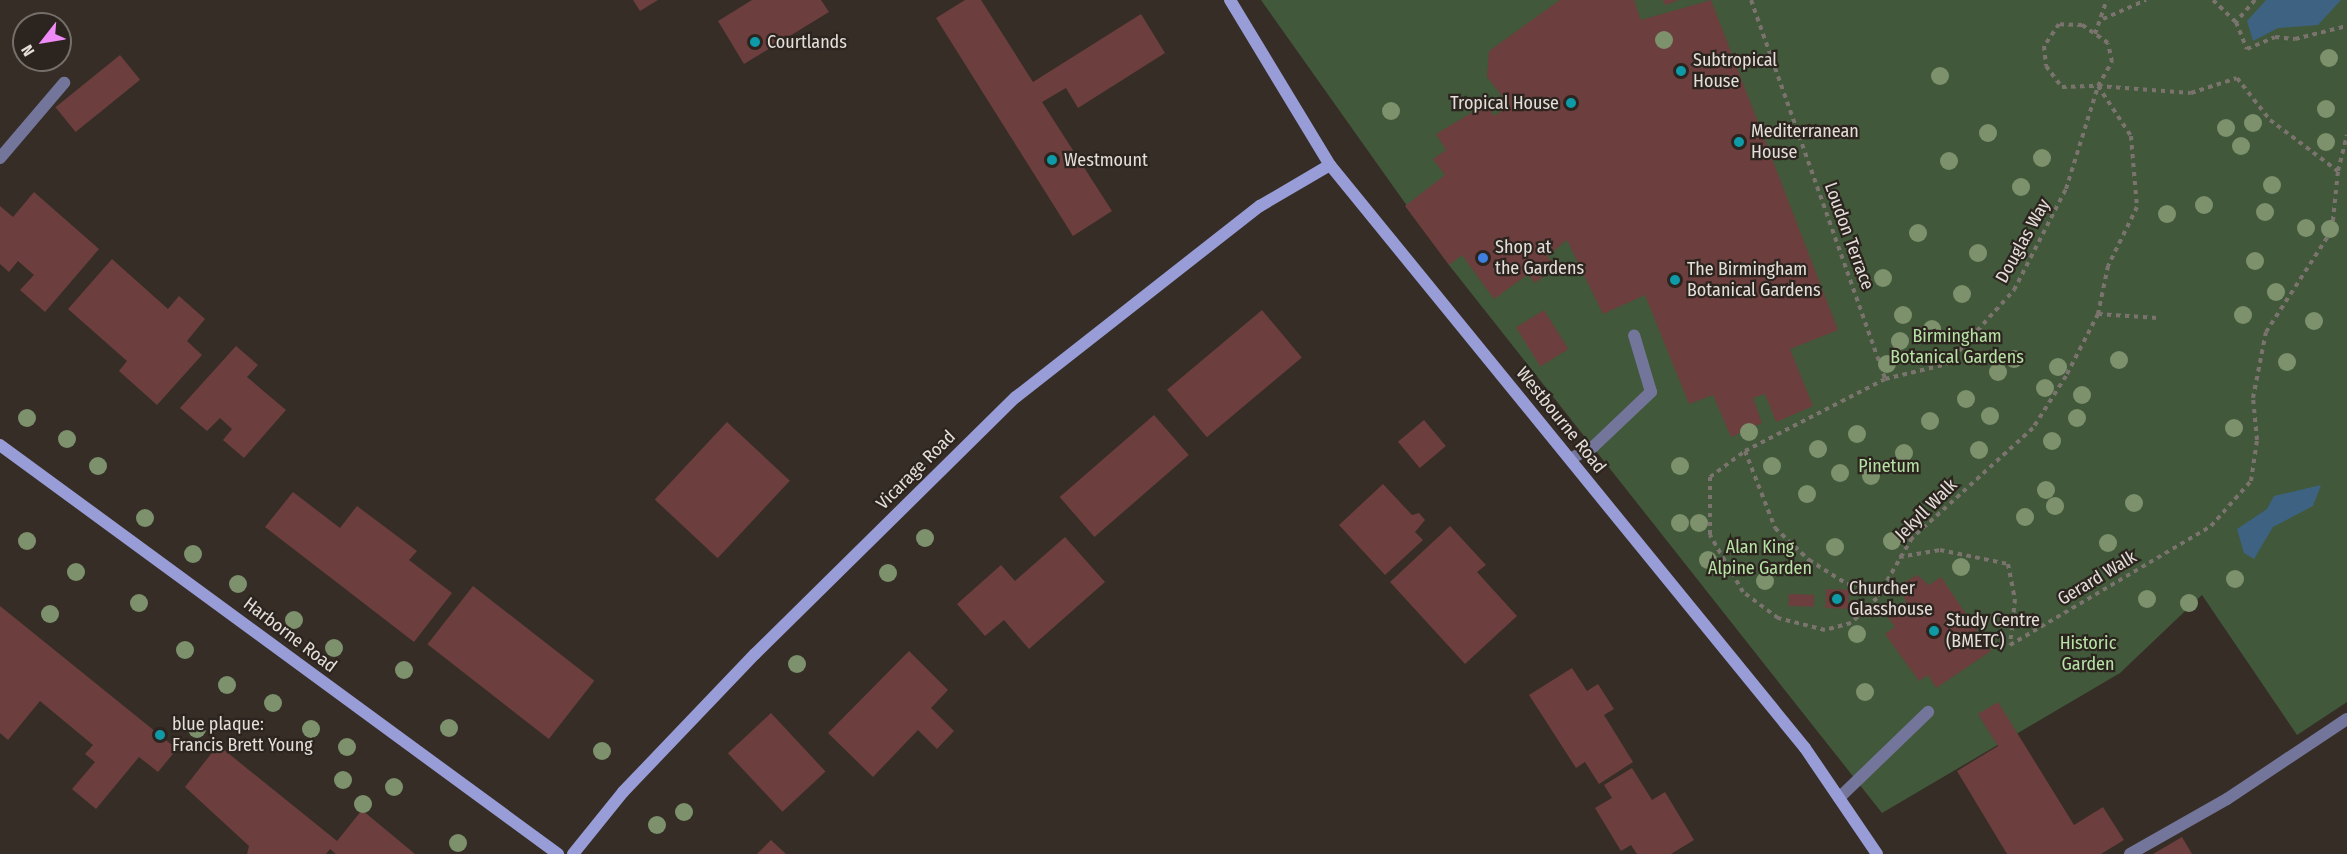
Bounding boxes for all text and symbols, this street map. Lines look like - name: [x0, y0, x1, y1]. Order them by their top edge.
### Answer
- north arrow: [12, 12, 72, 72]
- place label: Courtlands: [767, 31, 847, 53]
- marker: Courtlands: [748, 35, 762, 49]
- text: N: [17, 41, 38, 60]
- place label: Subtropical House: [1693, 50, 1777, 92]
- marker: Subtropical House: [1674, 64, 1688, 78]
- place label: Tropical House: [1450, 92, 1559, 114]
- marker: Tropical House: [1564, 96, 1578, 110]
- place label: Mediterranean House: [1751, 121, 1859, 164]
- marker: Mediterranean House: [1732, 135, 1746, 149]
- place label: Westmount: [1064, 149, 1148, 171]
- marker: Westmount: [1045, 153, 1059, 167]
- street label: Loudon Terrace: [1820, 179, 1878, 293]
- street label: Douglas Way: [1991, 195, 2055, 287]
- place label: Shop at the Gardens: [1495, 237, 1584, 280]
- marker: Shop at the Gardens: [1476, 251, 1490, 265]
- place label: The Birmingham Botanical Gardens: [1687, 259, 1821, 302]
- marker: The Birmingham Botanical Gardens: [1668, 273, 1682, 287]
- park label: Birmingham Botanical Gardens: [1890, 326, 2024, 368]
- street label: Westbourne Road: [1512, 363, 1610, 477]
- street label: Vicarage Road: [872, 426, 960, 514]
- park label: Pinetum: [1858, 455, 1920, 477]
- street label: Jekyll Walk: [1891, 475, 1961, 545]
- park label: Alan King Alpine Garden: [1708, 537, 1812, 580]
- street label: Gerard Walk: [2054, 546, 2140, 610]
- place label: Churcher Glasshouse: [1849, 578, 1933, 620]
- marker: Churcher Glasshouse: [1830, 592, 1844, 606]
- street label: Harborne Road: [239, 593, 341, 677]
- place label: Study Centre (BMETC): [1946, 610, 2040, 652]
- marker: Study Centre (BMETC): [1927, 624, 1941, 638]
- park label: Historic Garden: [2060, 633, 2116, 676]
- place label: blue plaque: Francis Brett Young: [172, 714, 313, 756]
- marker: blue plaque: Francis Brett Young: [153, 728, 167, 742]

